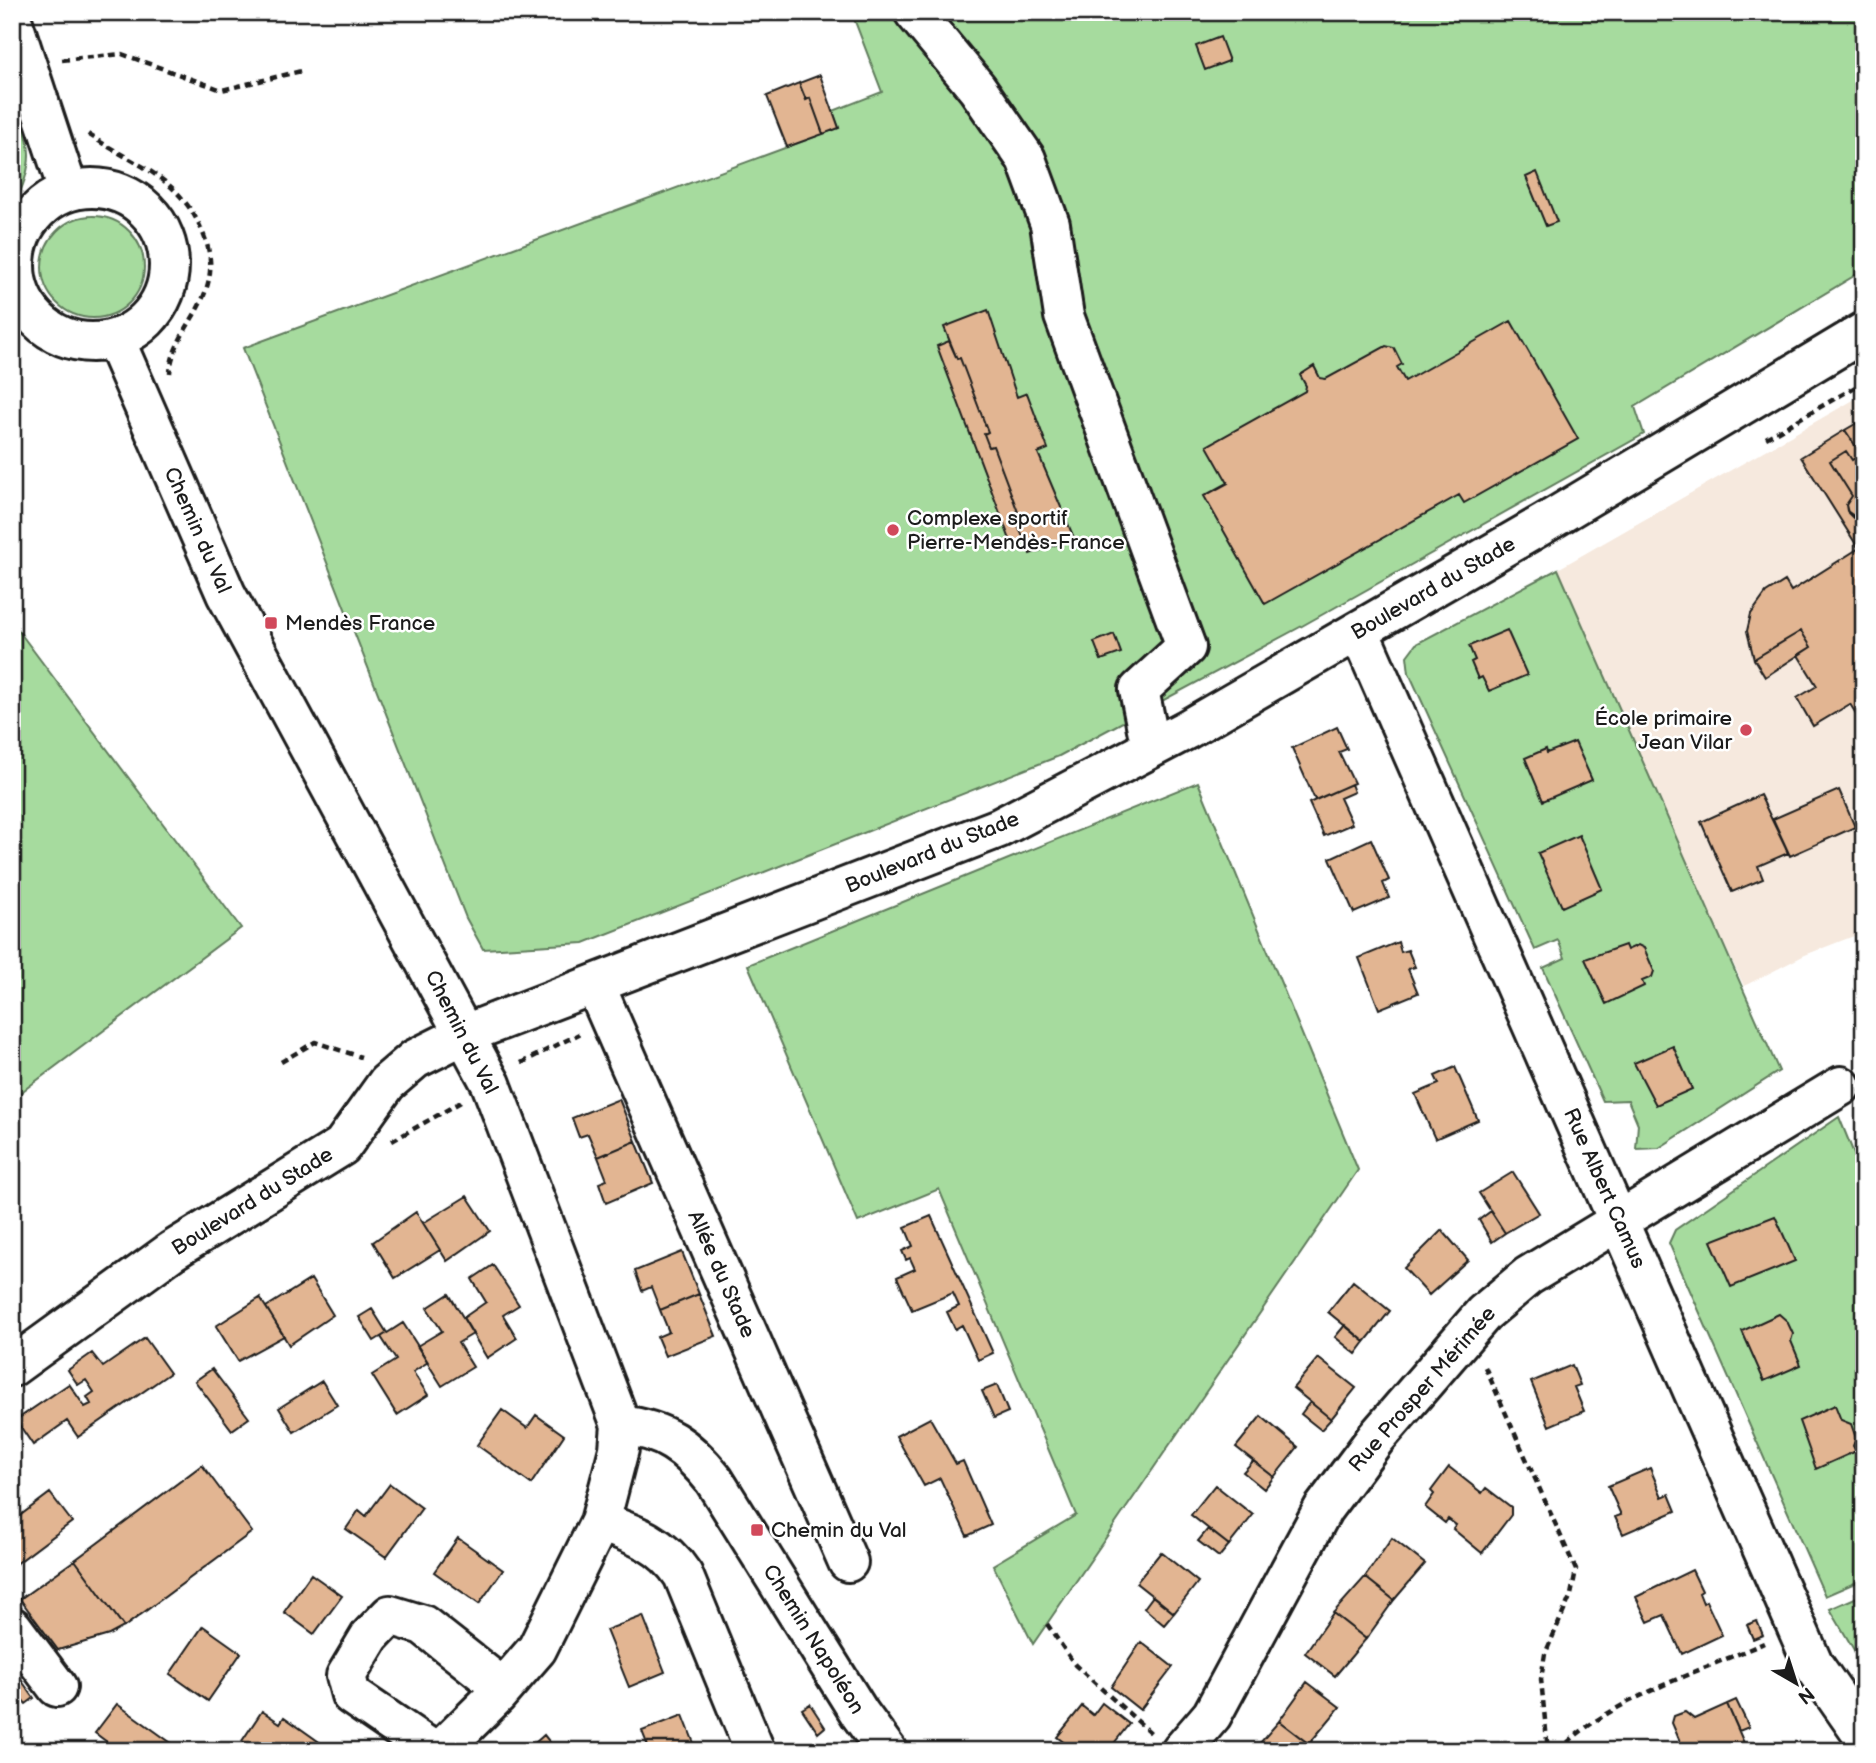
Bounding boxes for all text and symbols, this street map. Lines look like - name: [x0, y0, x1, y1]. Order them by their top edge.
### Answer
- street label: Chemin du Val: [159, 463, 237, 597]
- place label: Complexe sportif Pierre-Mendès-France: [907, 506, 1125, 555]
- marker: Complexe sportif Pierre-Mendès-France: [885, 522, 901, 538]
- street label: Boulevard du Stade: [1347, 531, 1520, 646]
- place label: Mendès France: [285, 611, 435, 636]
- marker: Mendès France: [263, 615, 279, 631]
- place label: École primaire Jean Vilar: [1594, 706, 1732, 755]
- marker: École primaire Jean Vilar: [1738, 722, 1754, 738]
- street label: Boulevard du Stade: [842, 806, 1023, 899]
- street label: Chemin du Val: [420, 966, 503, 1098]
- street label: Rue Albert Camus: [1558, 1104, 1651, 1272]
- street label: Boulevard du Stade: [167, 1142, 337, 1261]
- street label: Allée du Stade: [682, 1207, 761, 1342]
- street label: Rue Prosper Mérimée: [1344, 1301, 1501, 1477]
- place label: Chemin du Val: [771, 1518, 906, 1543]
- marker: Chemin du Val: [749, 1522, 765, 1538]
- street label: Chemin Napoléon: [758, 1560, 870, 1719]
- north arrow: [1760, 1648, 1830, 1718]
- text: N: [1793, 1682, 1819, 1708]

